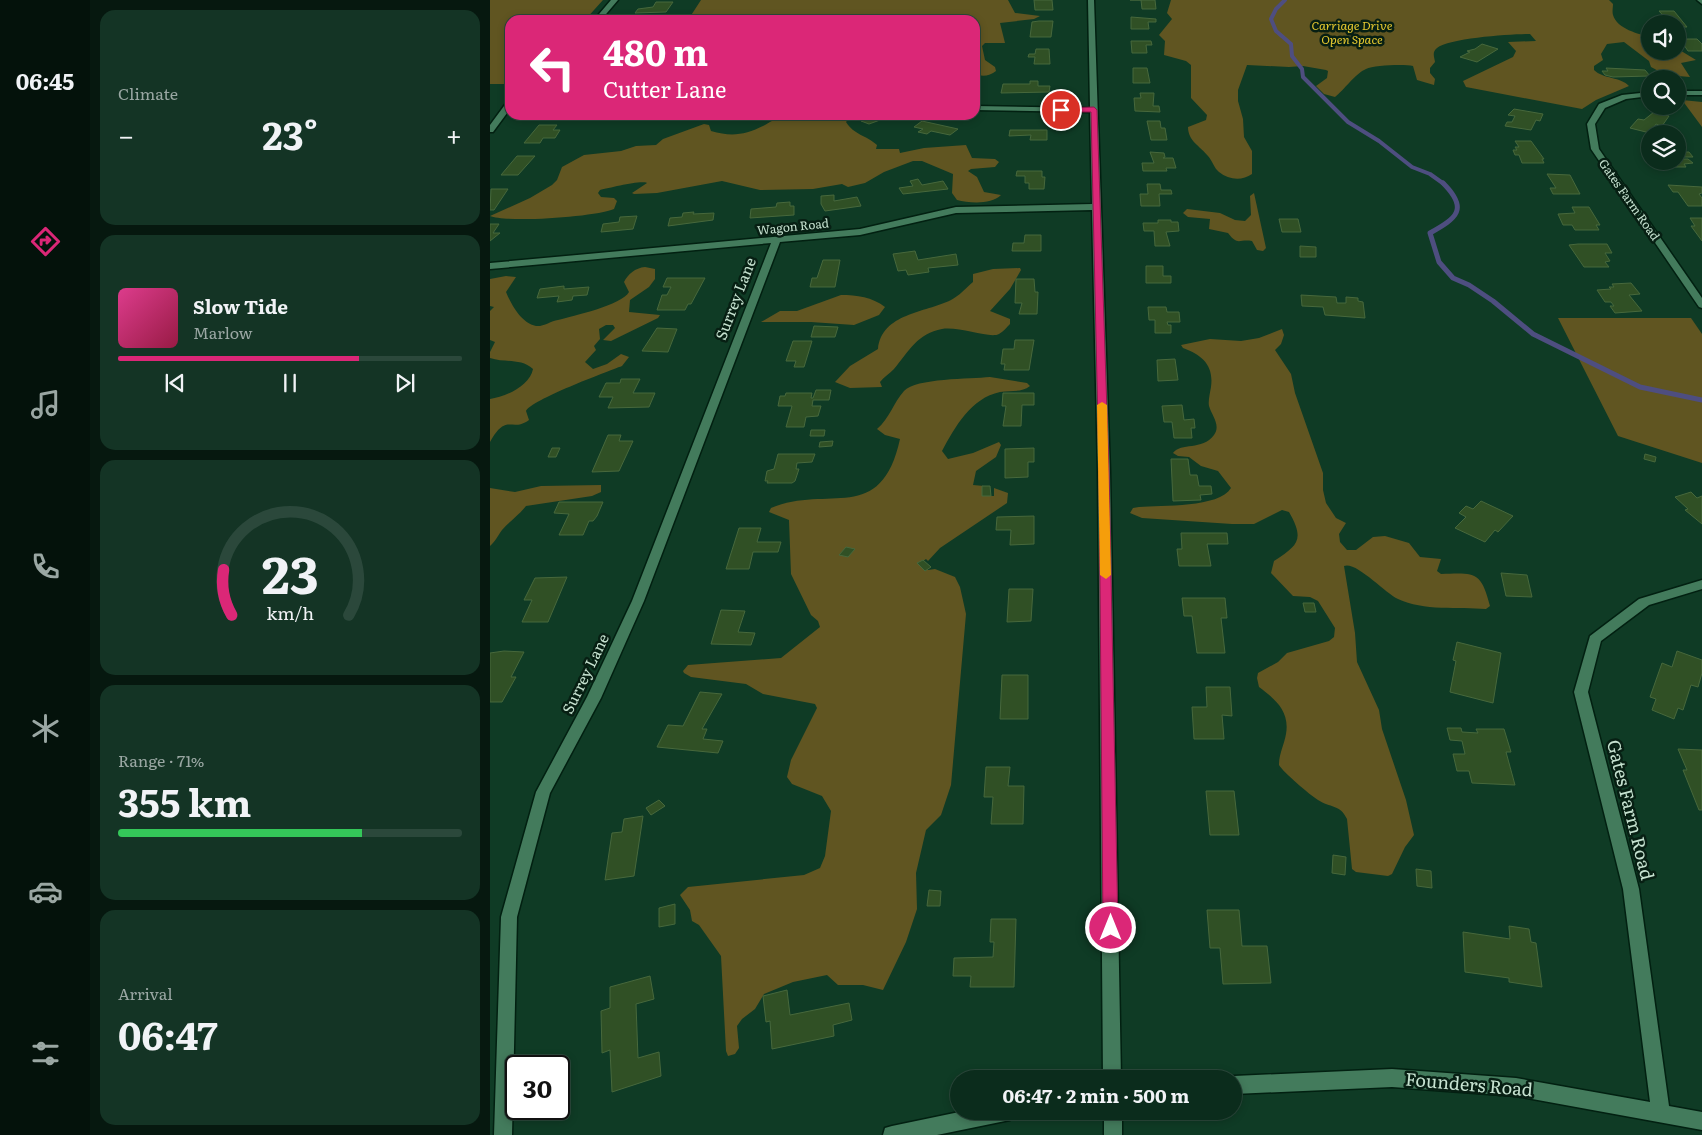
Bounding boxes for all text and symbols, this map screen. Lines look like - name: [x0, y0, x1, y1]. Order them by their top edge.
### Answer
- map controls: [1641, 15, 1686, 170]
- button: sound: [1641, 15, 1686, 60]
- park label: Carriage Drive Open Space: [1311, 16, 1393, 48]
- text: 480 m: [603, 25, 708, 77]
- icon: left: [520, 35, 585, 100]
- text: 06:45: [16, 64, 74, 97]
- button: search: [1641, 70, 1686, 115]
- text: Cutter Lane: [603, 72, 727, 105]
- text: Climate: [118, 81, 178, 105]
- pin: [1040, 89, 1082, 131]
- icon: arrive: [1047, 96, 1075, 124]
- text: 23°: [262, 105, 318, 162]
- text: −: [118, 113, 134, 155]
- text: +: [446, 113, 462, 155]
- button: layers: [1641, 125, 1686, 170]
- street label: Gates Farm Road: [1595, 155, 1665, 244]
- street label: Wagon Road: [756, 213, 830, 239]
- icon: directions: [28, 224, 63, 259]
- street label: Surrey Lane: [708, 254, 761, 343]
- text: Slow Tide: [193, 292, 288, 320]
- text: Marlow: [193, 320, 253, 344]
- icon: previous: [161, 369, 189, 397]
- icon: pause: [276, 369, 304, 397]
- icon: next: [391, 369, 419, 397]
- icon: music: [28, 387, 63, 422]
- text: 23: [262, 532, 318, 610]
- icon: phone: [28, 549, 63, 584]
- text: km/h: [266, 599, 314, 626]
- street label: Surrey Lane: [555, 629, 614, 717]
- icon: climate: [28, 711, 63, 746]
- street label: Gates Farm Road: [1601, 737, 1662, 883]
- text: Range · 71%: [118, 748, 204, 772]
- text: 355 km: [118, 772, 251, 829]
- icon: car: [28, 874, 63, 909]
- position arrow: [1084, 901, 1136, 953]
- text: Arrival: [118, 981, 173, 1005]
- text: 06:47: [118, 1005, 218, 1062]
- icon: filters: [28, 1036, 63, 1071]
- speed limit sign: 30: [505, 1055, 570, 1120]
- street label: Founders Road: [1404, 1064, 1534, 1103]
- text: 06:47 · 2 min · 500 m: [1002, 1081, 1190, 1109]

